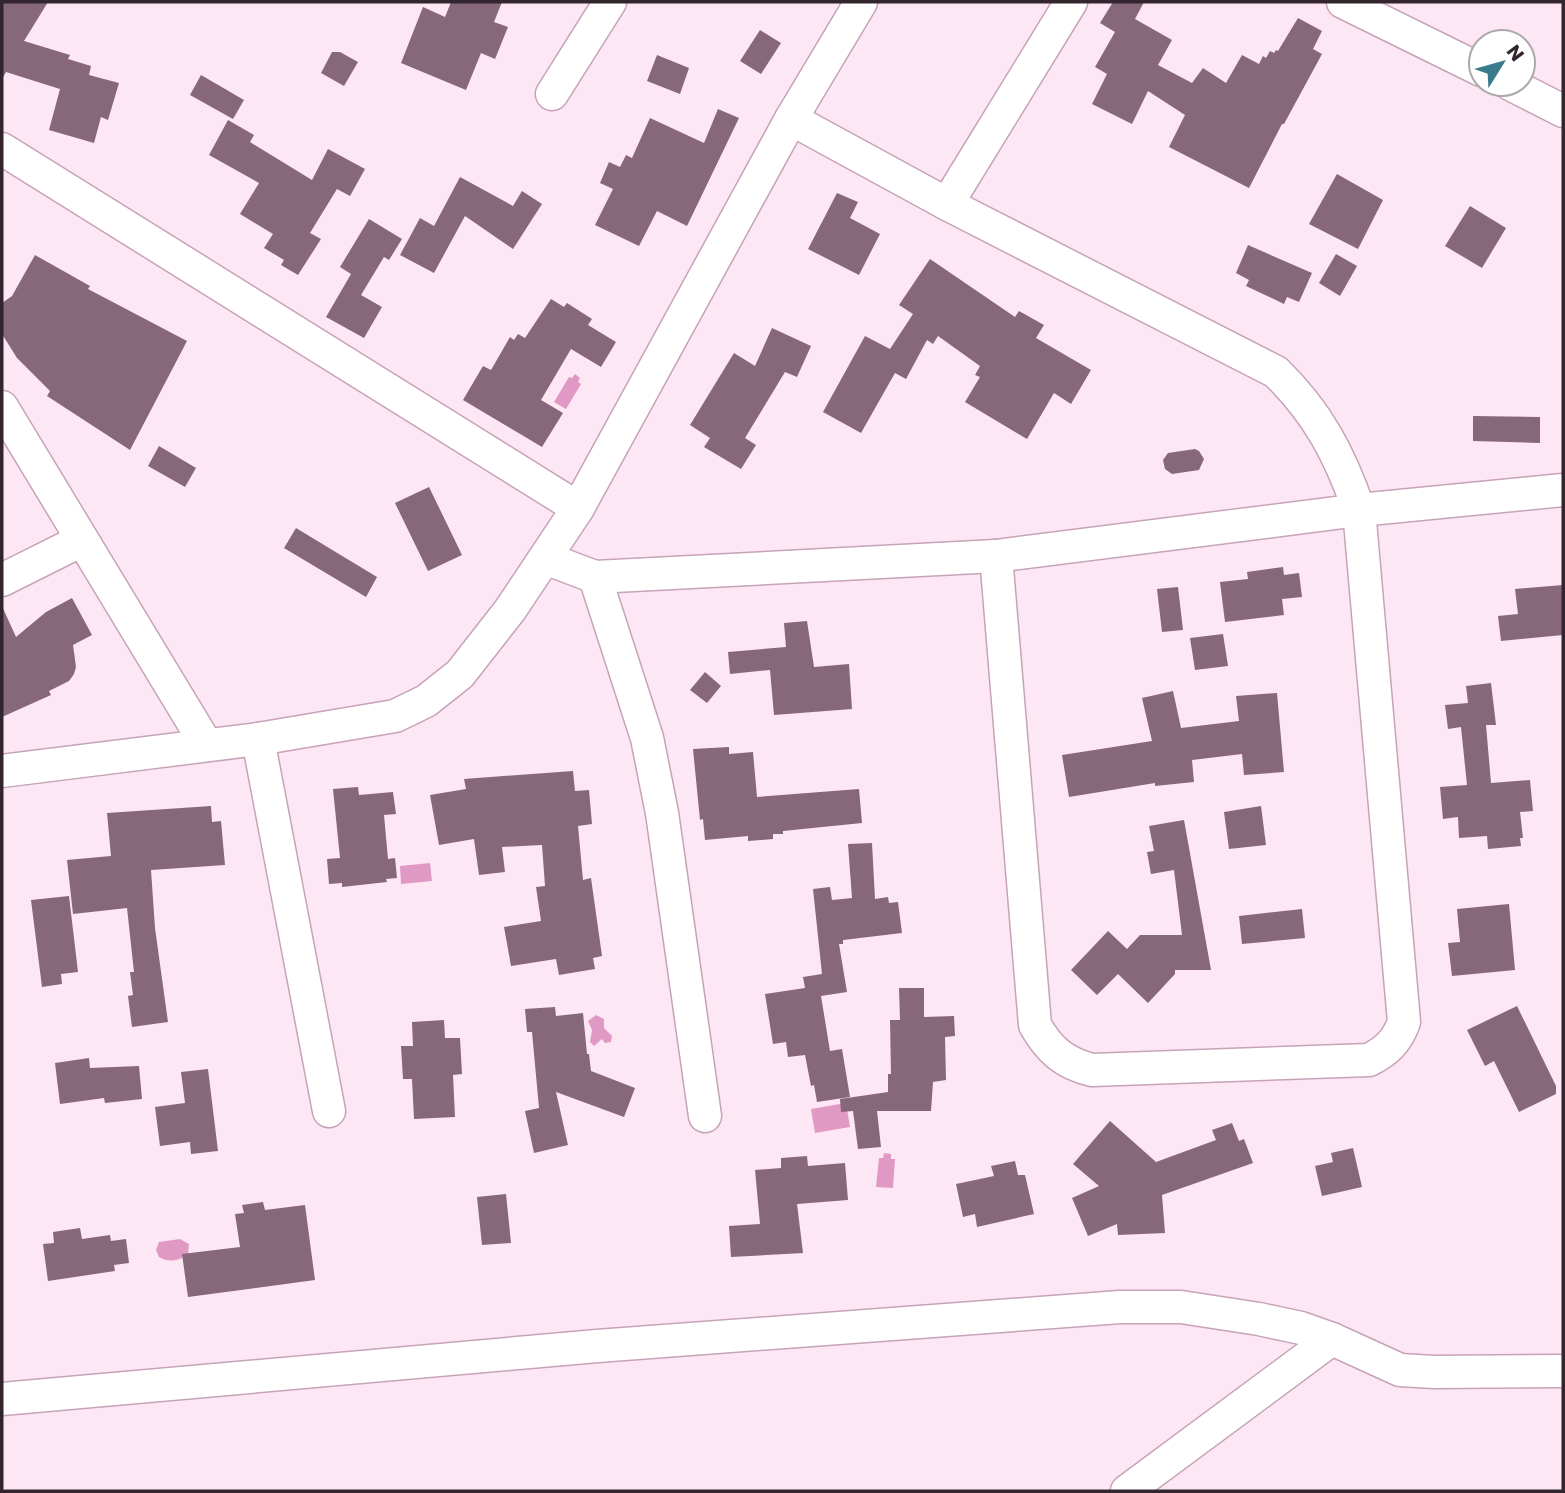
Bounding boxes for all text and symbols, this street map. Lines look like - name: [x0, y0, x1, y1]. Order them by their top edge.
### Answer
- north arrow: [1467, 28, 1537, 98]
- text: N: [1500, 39, 1530, 67]

